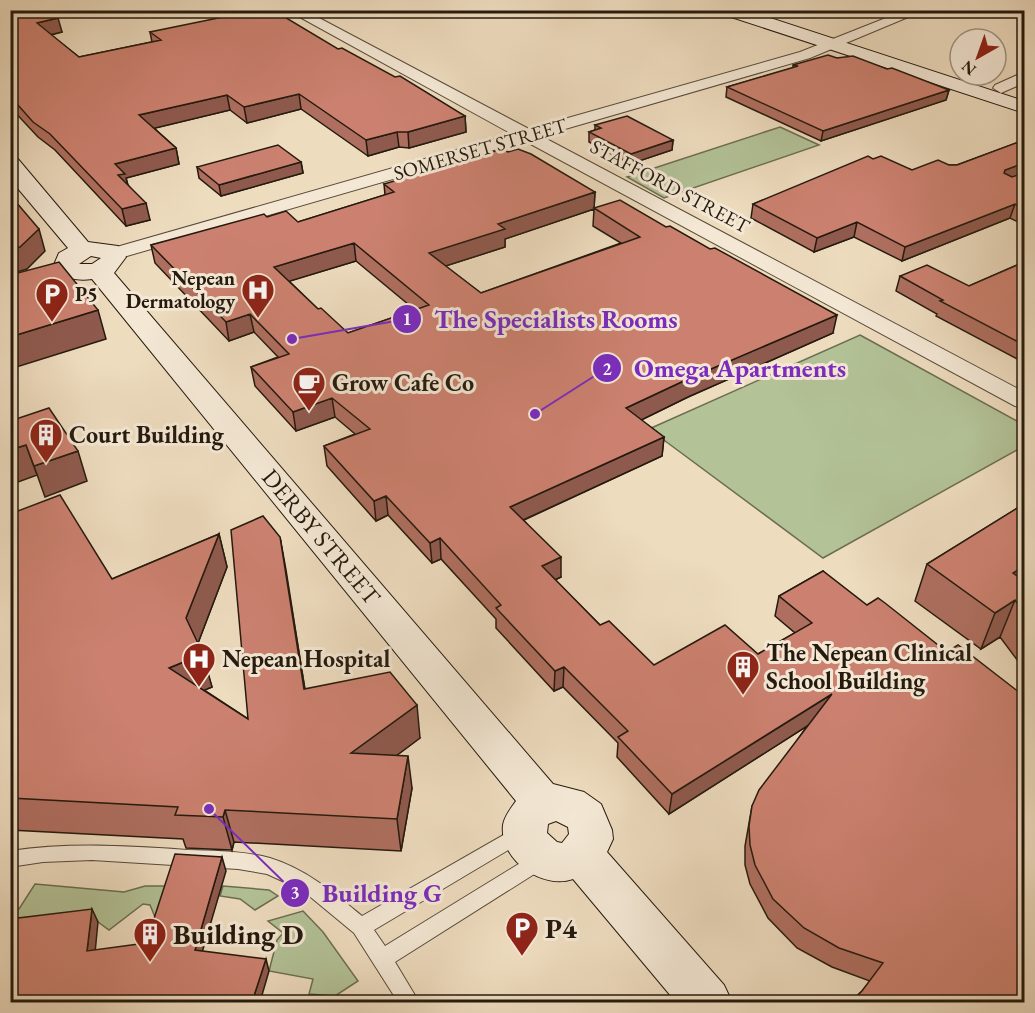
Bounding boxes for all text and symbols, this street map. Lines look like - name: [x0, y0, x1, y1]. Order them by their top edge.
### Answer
- north arrow: [948, 27, 1008, 87]
- text: N: [957, 56, 980, 80]
- street label: SOMERSET STREET: [390, 112, 570, 186]
- street label: STAFFORD STREET: [586, 133, 755, 239]
- place label: Nepean Dermatology: [126, 265, 235, 314]
- hospital icon: Nepean Dermatology: [240, 272, 276, 319]
- parking icon: P5: [34, 276, 70, 323]
- place label: P5: [75, 281, 98, 307]
- callout: The Specialists Rooms: [392, 297, 689, 341]
- text: The Specialists Rooms: [434, 302, 678, 336]
- text: 1: [402, 307, 412, 330]
- callout: Omega Apartments: [592, 346, 858, 390]
- text: Omega Apartments: [634, 351, 846, 385]
- text: 2: [602, 357, 612, 380]
- cafe icon: Grow Cafe Co: [291, 365, 327, 412]
- place label: Grow Cafe Co: [332, 367, 474, 398]
- building icon: Court Building: [28, 417, 64, 464]
- place label: Court Building: [69, 419, 225, 451]
- street label: DERBY STREET: [255, 462, 388, 612]
- place label: The Nepean Clinical School Building: [766, 637, 972, 697]
- hospital icon: Nepean Hospital: [181, 641, 217, 688]
- place label: Nepean Hospital: [222, 643, 391, 674]
- building icon: The Nepean Clinical School Building: [725, 649, 761, 696]
- callout: Building G: [280, 871, 454, 915]
- text: Building G: [322, 876, 442, 910]
- text: 3: [290, 881, 300, 904]
- parking icon: P4: [504, 910, 540, 957]
- place label: P4: [545, 910, 578, 946]
- building icon: Building D: [132, 916, 168, 963]
- place label: Building D: [173, 916, 303, 952]

